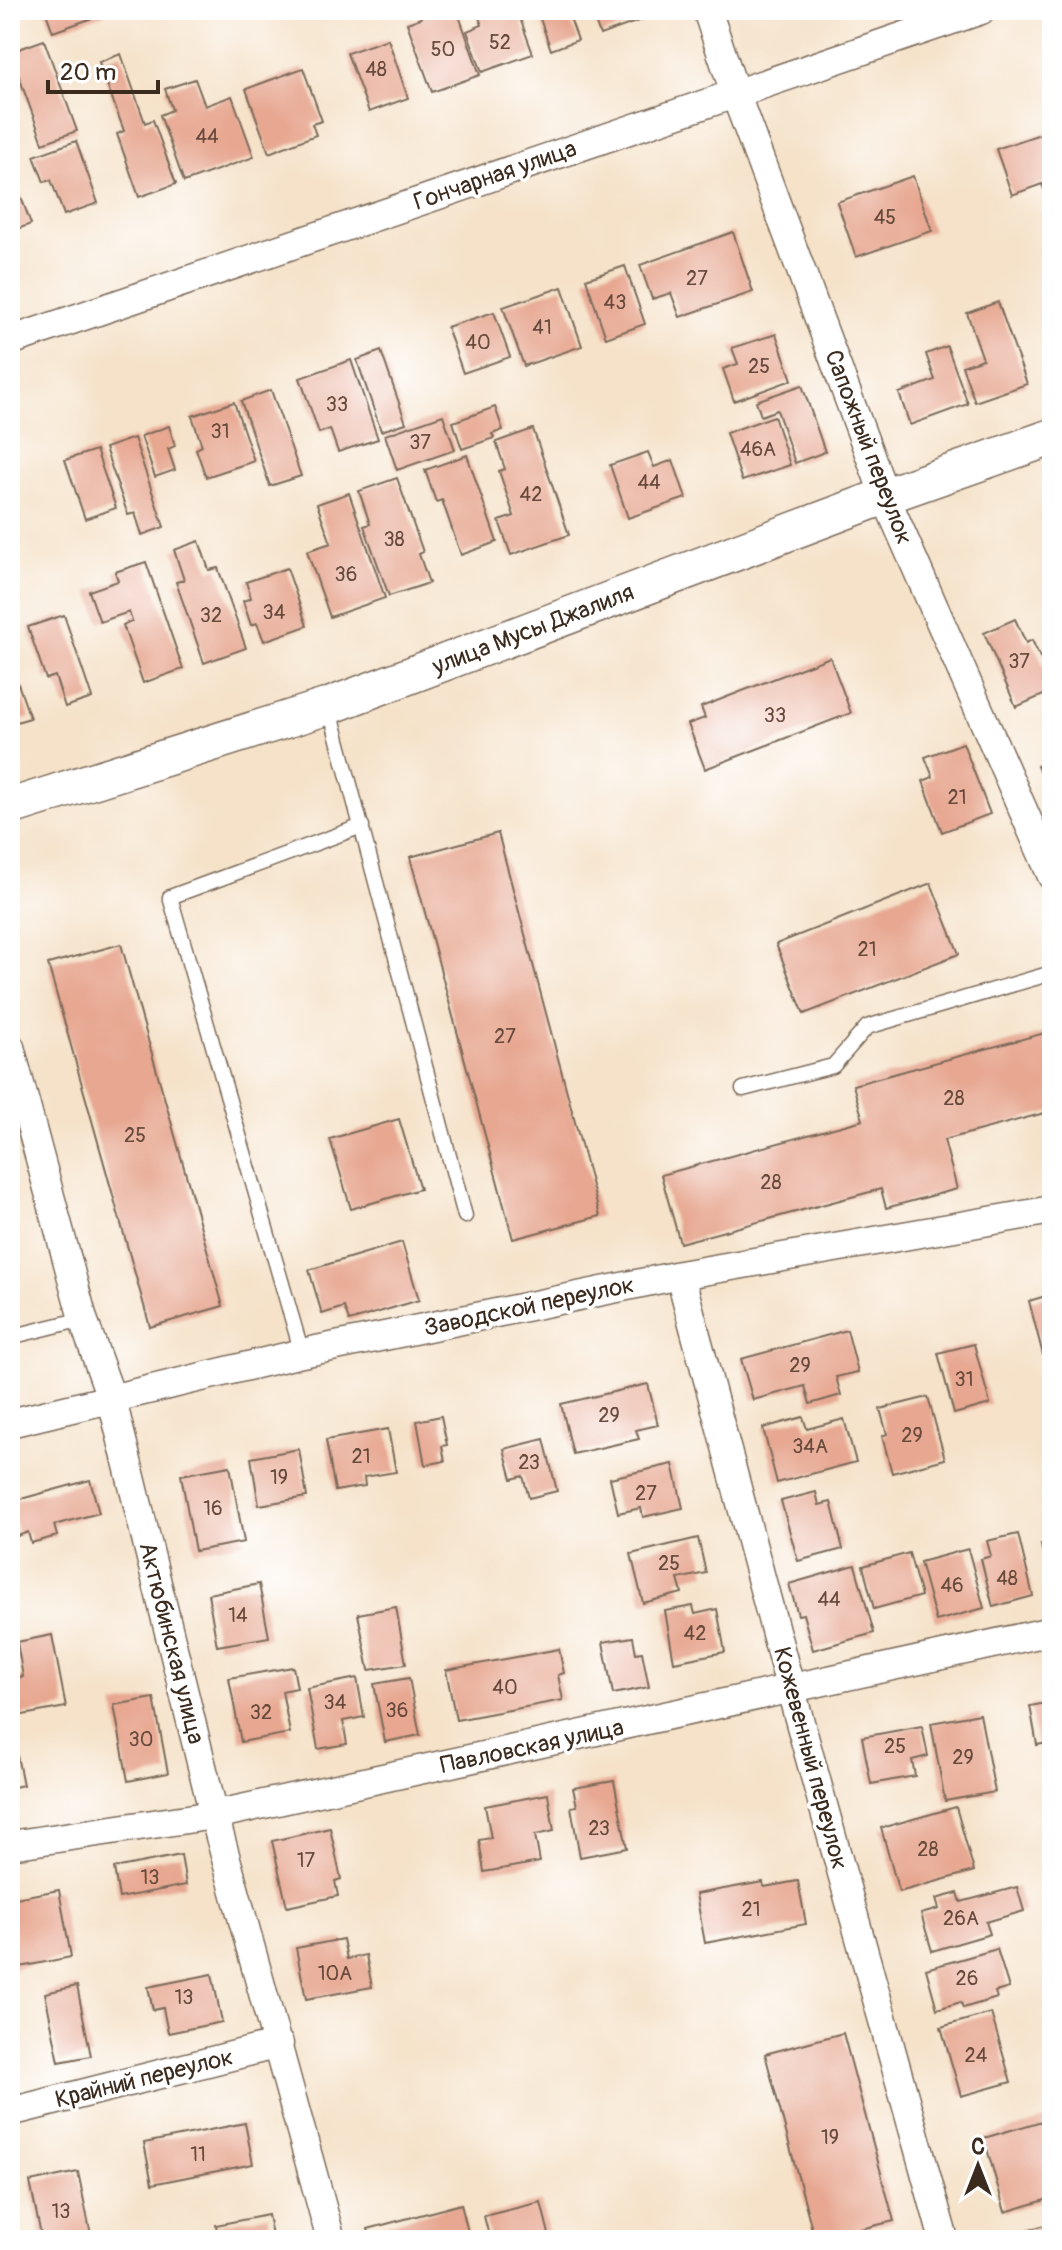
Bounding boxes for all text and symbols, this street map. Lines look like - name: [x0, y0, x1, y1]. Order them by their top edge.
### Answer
- house number: 52: [489, 30, 511, 55]
- house number: 50: [431, 37, 455, 62]
- scale bar: [48, 44, 158, 94]
- house number: 48: [365, 57, 387, 82]
- text: 20 m: [60, 58, 116, 87]
- house number: 44: [195, 124, 219, 149]
- street label: Гончарная улица: [410, 134, 580, 217]
- house number: 45: [874, 205, 896, 230]
- house number: 27: [686, 266, 708, 291]
- house number: 43: [604, 290, 626, 315]
- house number: 41: [532, 315, 552, 340]
- house number: 40: [465, 330, 491, 355]
- street label: Сапожный переулок: [818, 346, 919, 548]
- house number: 25: [748, 354, 770, 379]
- house number: 33: [326, 392, 348, 417]
- house number: 31: [211, 419, 229, 444]
- house number: 37: [409, 430, 431, 455]
- house number: 46А: [740, 437, 776, 462]
- house number: 44: [637, 470, 661, 495]
- house number: 42: [520, 482, 542, 507]
- house number: 38: [383, 527, 405, 552]
- house number: 36: [335, 562, 357, 587]
- street label: улица Мусы Джалиля: [427, 578, 638, 682]
- house number: 34: [263, 600, 286, 625]
- house number: 32: [200, 603, 222, 628]
- house number: 37: [1008, 649, 1030, 674]
- house number: 33: [764, 703, 786, 728]
- house number: 21: [948, 785, 967, 810]
- house number: 21: [858, 937, 877, 962]
- house number: 27: [494, 1024, 516, 1049]
- house number: 28: [943, 1086, 965, 1111]
- house number: 25: [124, 1123, 146, 1148]
- house number: 28: [760, 1170, 782, 1195]
- street label: Заводской переулок: [421, 1270, 637, 1343]
- house number: 29: [789, 1353, 811, 1378]
- house number: 31: [955, 1367, 973, 1392]
- house number: 29: [598, 1403, 620, 1428]
- house number: 29: [901, 1423, 923, 1448]
- house number: 34А: [792, 1434, 828, 1459]
- house number: 21: [352, 1444, 371, 1469]
- house number: 23: [518, 1450, 540, 1475]
- house number: 19: [270, 1465, 288, 1490]
- house number: 27: [635, 1481, 657, 1506]
- house number: 16: [203, 1496, 223, 1521]
- street label: Актюбинская улица: [132, 1539, 211, 1747]
- house number: 25: [658, 1551, 680, 1576]
- house number: 48: [996, 1566, 1018, 1591]
- house number: 46: [940, 1573, 964, 1598]
- house number: 44: [817, 1587, 841, 1612]
- house number: 14: [228, 1603, 248, 1628]
- house number: 42: [684, 1621, 706, 1646]
- street label: Кожевенный переулок: [767, 1644, 854, 1872]
- house number: 40: [492, 1675, 518, 1700]
- house number: 34: [324, 1690, 347, 1715]
- house number: 36: [386, 1698, 408, 1723]
- house number: 32: [250, 1700, 272, 1725]
- street label: Павловская улица: [438, 1713, 626, 1780]
- house number: 30: [129, 1727, 153, 1752]
- house number: 25: [884, 1734, 906, 1759]
- house number: 29: [952, 1745, 974, 1770]
- house number: 23: [588, 1816, 610, 1841]
- house number: 28: [917, 1837, 939, 1862]
- house number: 17: [297, 1848, 316, 1873]
- house number: 13: [141, 1865, 159, 1890]
- house number: 21: [742, 1897, 761, 1922]
- house number: 26А: [943, 1906, 979, 1931]
- house number: 10А: [318, 1961, 352, 1986]
- house number: 26: [956, 1966, 978, 1991]
- house number: 13: [175, 1985, 193, 2010]
- street label: Крайний переулок: [52, 2042, 236, 2115]
- house number: 24: [965, 2043, 988, 2068]
- house number: 19: [821, 2125, 839, 2150]
- north arrow: [938, 2126, 1018, 2206]
- text: С: [971, 2133, 985, 2161]
- house number: 11: [190, 2142, 206, 2167]
- house number: 13: [52, 2199, 70, 2224]

